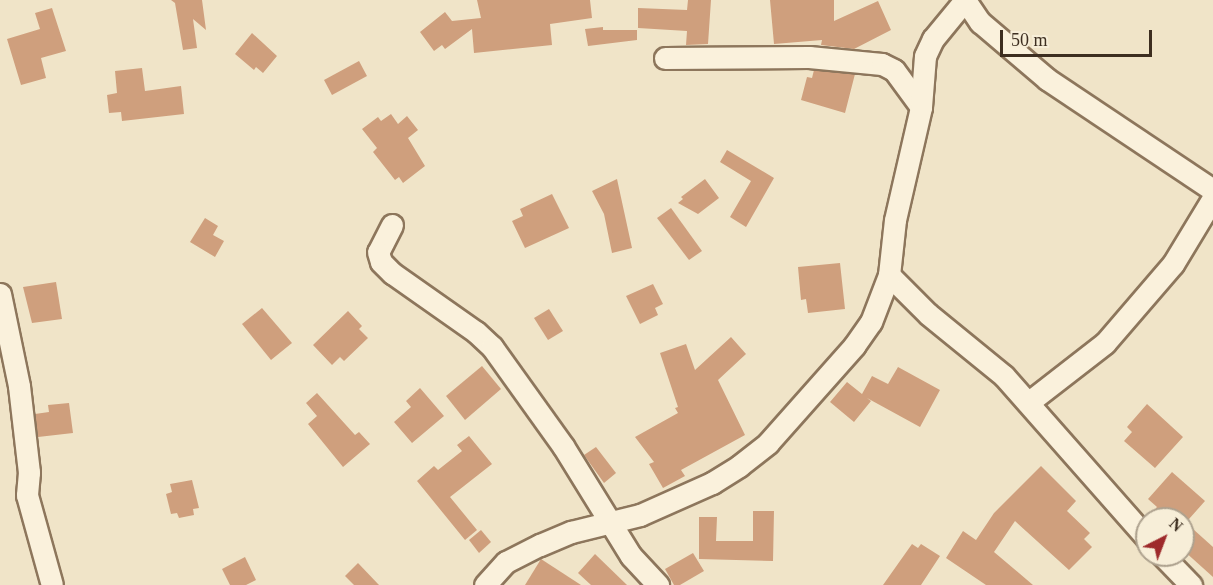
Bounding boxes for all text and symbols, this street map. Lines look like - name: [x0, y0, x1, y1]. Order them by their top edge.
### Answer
- scale bar: [1003, 18, 1154, 56]
- text: 50 m: [1011, 30, 1048, 50]
- north arrow: [1135, 507, 1195, 567]
- text: N: [1166, 515, 1186, 535]

